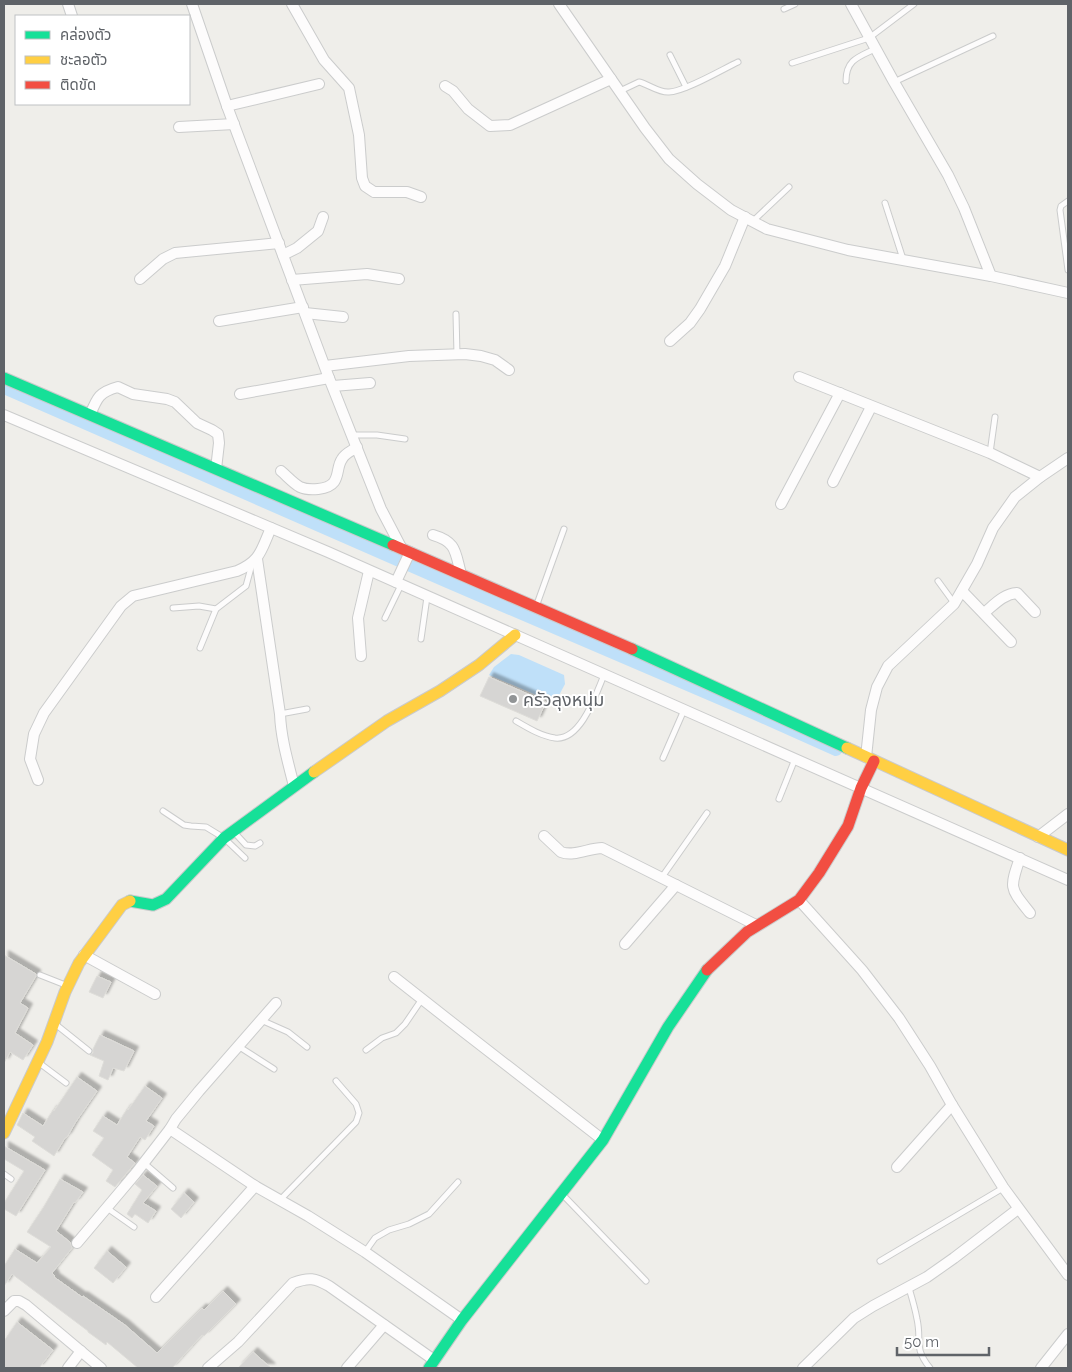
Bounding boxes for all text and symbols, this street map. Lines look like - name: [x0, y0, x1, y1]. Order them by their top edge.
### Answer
- legend: [15, 15, 190, 105]
- text: คล่องตัว: [60, 26, 111, 44]
- text: ชะลอตัว: [60, 51, 107, 69]
- text: ติดขัด: [60, 76, 96, 94]
- place label: ครัวลุงหนุ่ม: [523, 689, 604, 711]
- marker: ครัวลุงหนุ่ม: [507, 693, 519, 705]
- scale bar: [897, 1324, 990, 1356]
- text: 50 m: [904, 1333, 939, 1351]

